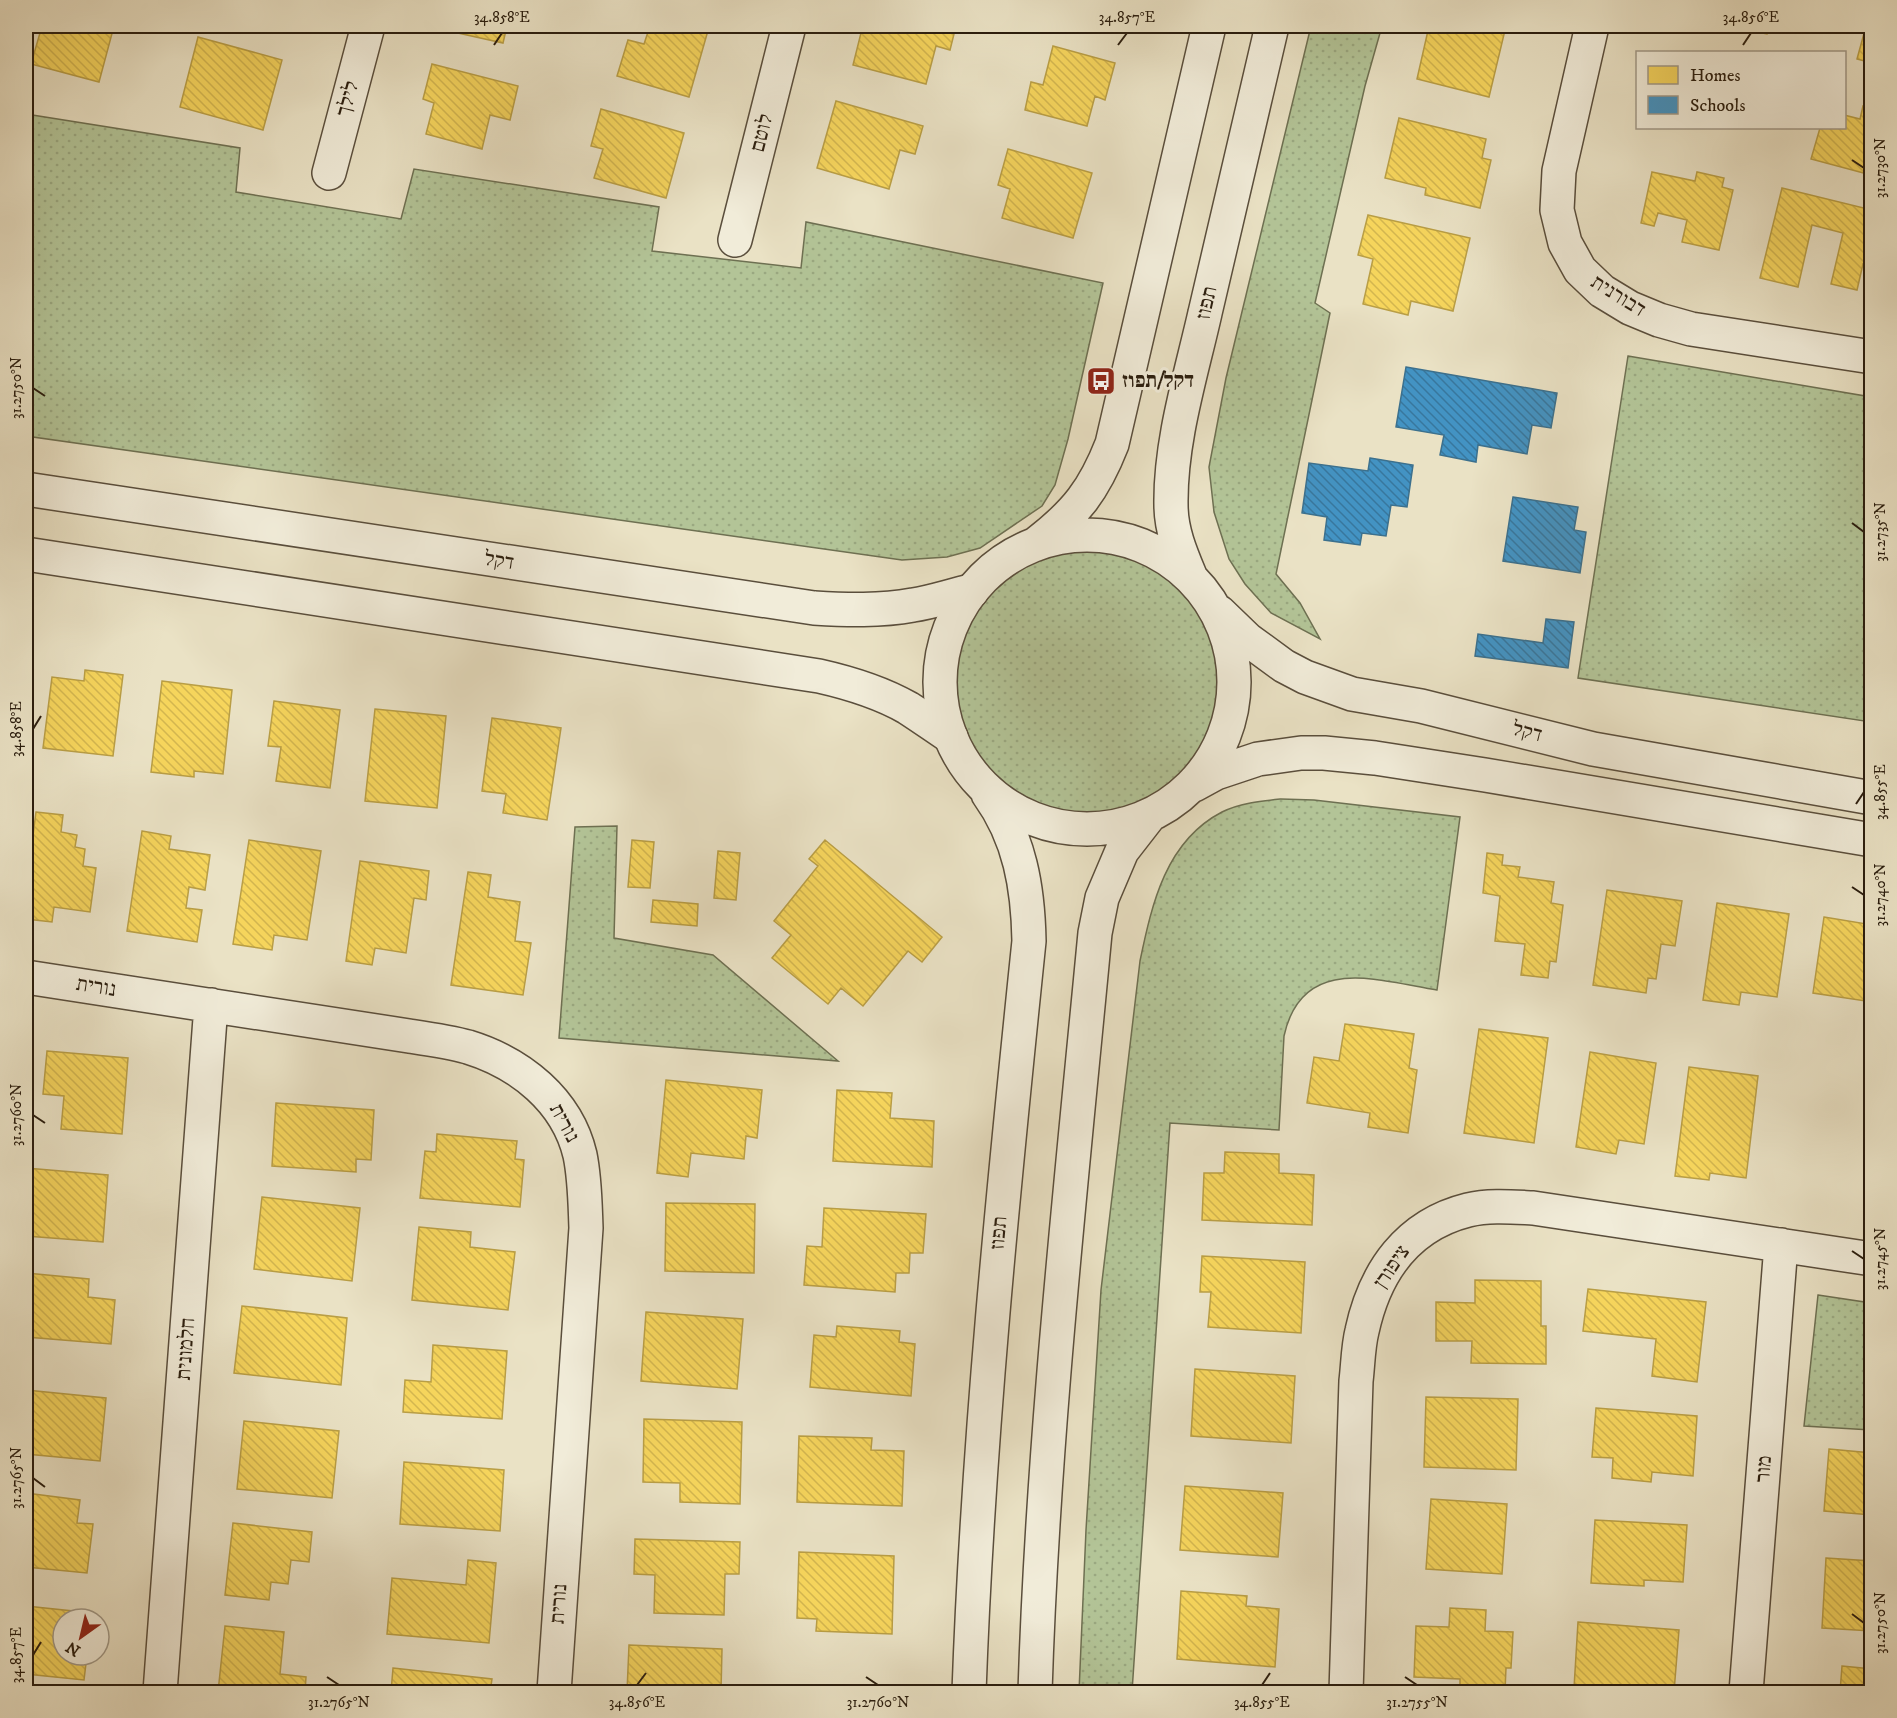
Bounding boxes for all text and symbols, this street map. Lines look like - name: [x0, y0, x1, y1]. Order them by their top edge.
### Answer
- text: 34.858°E: [474, 8, 530, 27]
- text: 34.857°E: [1099, 8, 1156, 27]
- text: 34.856°E: [1723, 8, 1780, 27]
- legend: [1636, 51, 1846, 129]
- text: Homes: [1690, 65, 1741, 87]
- street label: לילך: [331, 78, 365, 120]
- text: Schools: [1690, 95, 1745, 117]
- street label: לוטם: [745, 111, 779, 155]
- text: 31.2730°N: [1871, 138, 1890, 198]
- street label: דבורנית: [1586, 269, 1650, 323]
- street label: תפוז: [1191, 284, 1223, 322]
- text: 31.2750°N: [7, 357, 26, 419]
- bus stop icon: דקל/תפוז: [1085, 365, 1117, 397]
- place label: דקל/תפוז: [1122, 368, 1194, 394]
- text: 31.2735°N: [1871, 502, 1890, 562]
- street label: דקל: [482, 546, 516, 576]
- text: 34.858°E: [7, 701, 26, 757]
- street label: דקל: [1509, 716, 1545, 748]
- text: 34.855°E: [1871, 764, 1890, 820]
- text: 31.2740°N: [1871, 863, 1890, 927]
- street label: נורית: [74, 971, 118, 1003]
- text: 31.2760°N: [7, 1084, 26, 1146]
- street label: נורית: [543, 1099, 585, 1147]
- street label: תפוז: [985, 1215, 1013, 1251]
- text: 31.2745°N: [1871, 1228, 1890, 1290]
- street label: ציפורן: [1368, 1240, 1416, 1294]
- street label: חלמונית: [171, 1317, 201, 1381]
- text: 31.2765°N: [7, 1447, 26, 1509]
- street label: מור: [1750, 1455, 1778, 1483]
- street label: נורית: [545, 1583, 573, 1625]
- text: 31.2750°N: [1871, 1592, 1890, 1654]
- north arrow: [51, 1607, 111, 1667]
- text: 34.857°E: [7, 1626, 26, 1683]
- text: N: [62, 1637, 84, 1661]
- text: 31.2765°N: [308, 1693, 370, 1712]
- text: 34.856°E: [609, 1693, 666, 1712]
- text: 31.2760°N: [847, 1693, 909, 1712]
- text: 34.855°E: [1234, 1693, 1290, 1712]
- text: 31.2755°N: [1386, 1693, 1448, 1712]

